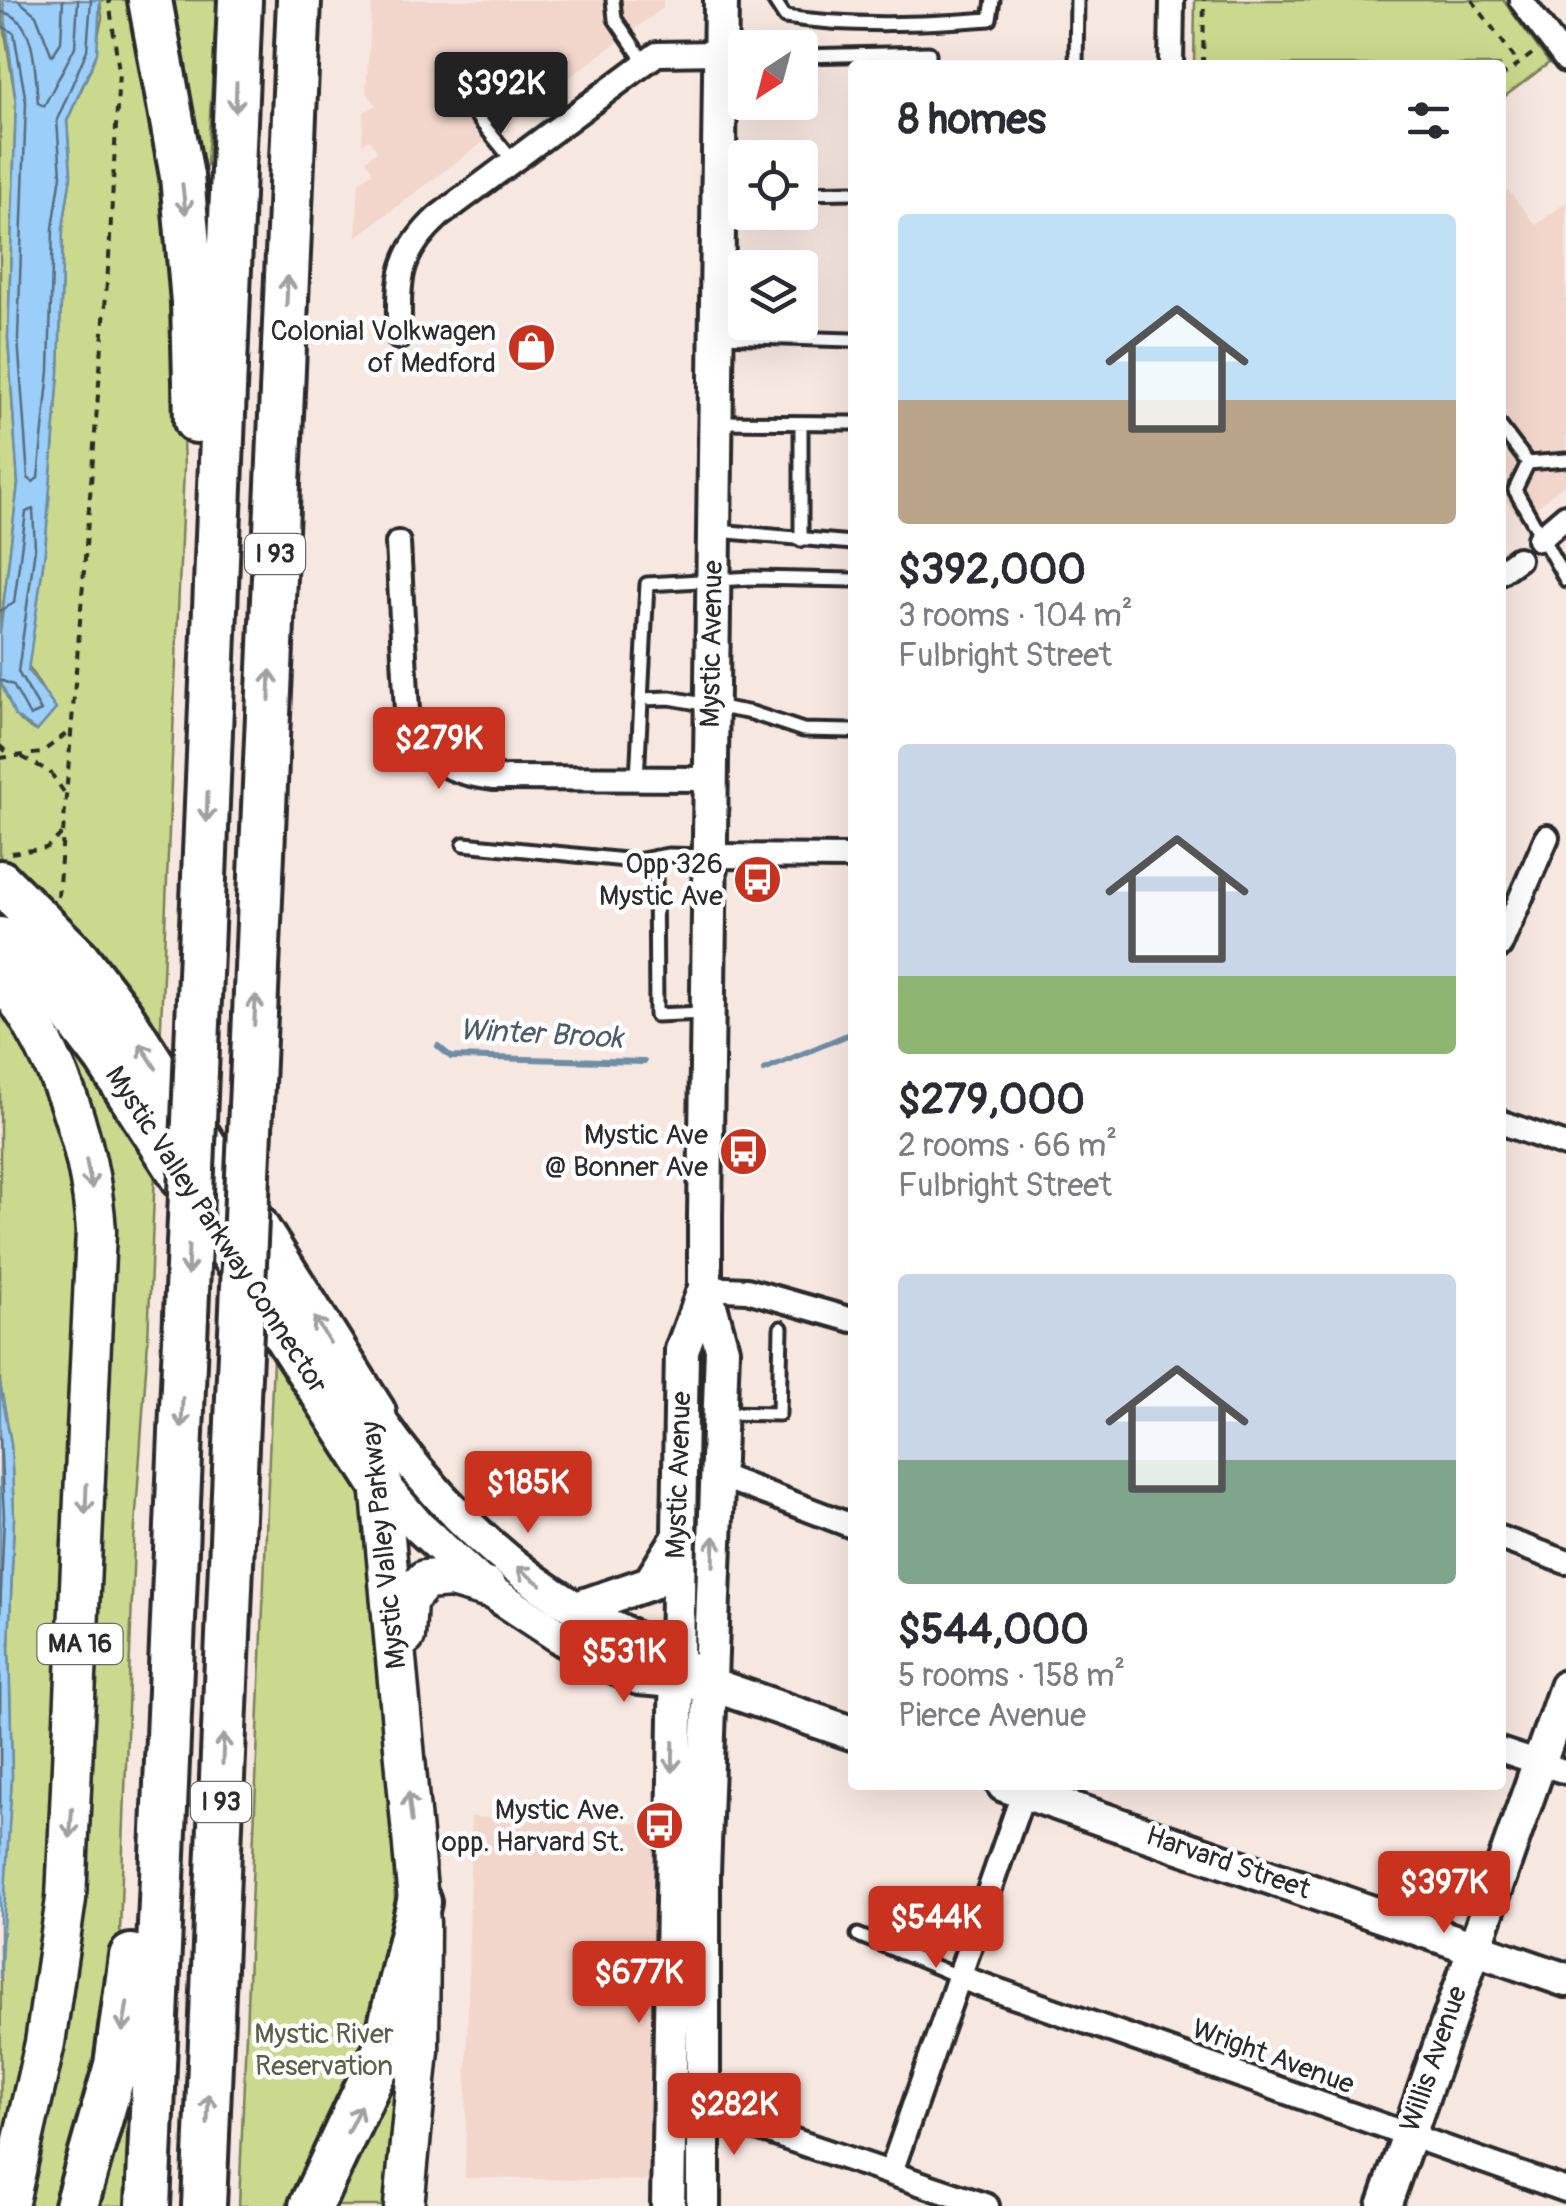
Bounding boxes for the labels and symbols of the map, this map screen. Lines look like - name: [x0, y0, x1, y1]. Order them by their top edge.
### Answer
- north arrow: [728, 30, 818, 120]
- pin: $392K: [431, 52, 571, 137]
- one-way arrow: [226, 81, 245, 113]
- one-way arrow: [175, 183, 194, 215]
- one-way arrow: [277, 275, 296, 307]
- place label: Colonial Volkwagen of Medford: [270, 314, 496, 381]
- shop icon: Colonial Volkwagen of Medford: [505, 321, 557, 373]
- road number: I 93: [245, 534, 305, 574]
- street label: Mystic Avenue: [693, 560, 731, 728]
- one-way arrow: [260, 670, 279, 702]
- pin: $279K: [369, 707, 509, 792]
- one-way arrow: [197, 790, 216, 822]
- place label: Opp 326 Mystic Ave: [599, 847, 723, 914]
- bus stop icon: Opp 326 Mystic Ave: [732, 854, 784, 906]
- one-way arrow: [246, 994, 265, 1026]
- water label: Winter Brook: [459, 1011, 626, 1057]
- one-way arrow: [137, 1042, 158, 1070]
- street label: Mystic Valley Parkway Connector: [97, 1060, 335, 1400]
- place label: Mystic Ave @ Bonner Ave: [545, 1118, 708, 1185]
- bus stop icon: Mystic Ave @ Bonner Ave: [717, 1125, 769, 1177]
- one-way arrow: [80, 1158, 99, 1190]
- one-way arrow: [178, 1244, 197, 1276]
- one-way arrow: [311, 1316, 332, 1345]
- street label: Mystic Avenue: [659, 1391, 699, 1559]
- one-way arrow: [172, 1397, 191, 1429]
- street label: Mystic Valley Parkway: [354, 1419, 414, 1671]
- pin: $185K: [458, 1451, 598, 1536]
- one-way arrow: [76, 1482, 95, 1514]
- one-way arrow: [705, 1536, 724, 1568]
- one-way arrow: [517, 1565, 543, 1587]
- pin: $531K: [554, 1620, 694, 1705]
- road number: MA 16: [38, 1624, 122, 1664]
- one-way arrow: [214, 1733, 233, 1765]
- one-way arrow: [663, 1740, 682, 1772]
- road number: I 93: [191, 1782, 251, 1822]
- one-way arrow: [400, 1792, 419, 1824]
- place label: Mystic Ave. opp. Harvard St.: [442, 1793, 625, 1860]
- bus stop icon: Mystic Ave. opp. Harvard St.: [634, 1800, 686, 1852]
- one-way arrow: [62, 1807, 81, 1839]
- street label: Harvard Street: [1141, 1819, 1315, 1908]
- pin: $397K: [1374, 1851, 1514, 1936]
- pin: $544K: [866, 1886, 1006, 1971]
- pin: $677K: [569, 1941, 709, 2026]
- street label: Willis Avenue: [1393, 1981, 1475, 2136]
- one-way arrow: [115, 2000, 134, 2033]
- street label: Wright Avenue: [1187, 2012, 1359, 2103]
- park label: Mystic River Reservation: [254, 2017, 394, 2084]
- pin: $282K: [664, 2073, 804, 2158]
- one-way arrow: [199, 2093, 218, 2125]
- one-way arrow: [346, 2105, 365, 2135]

